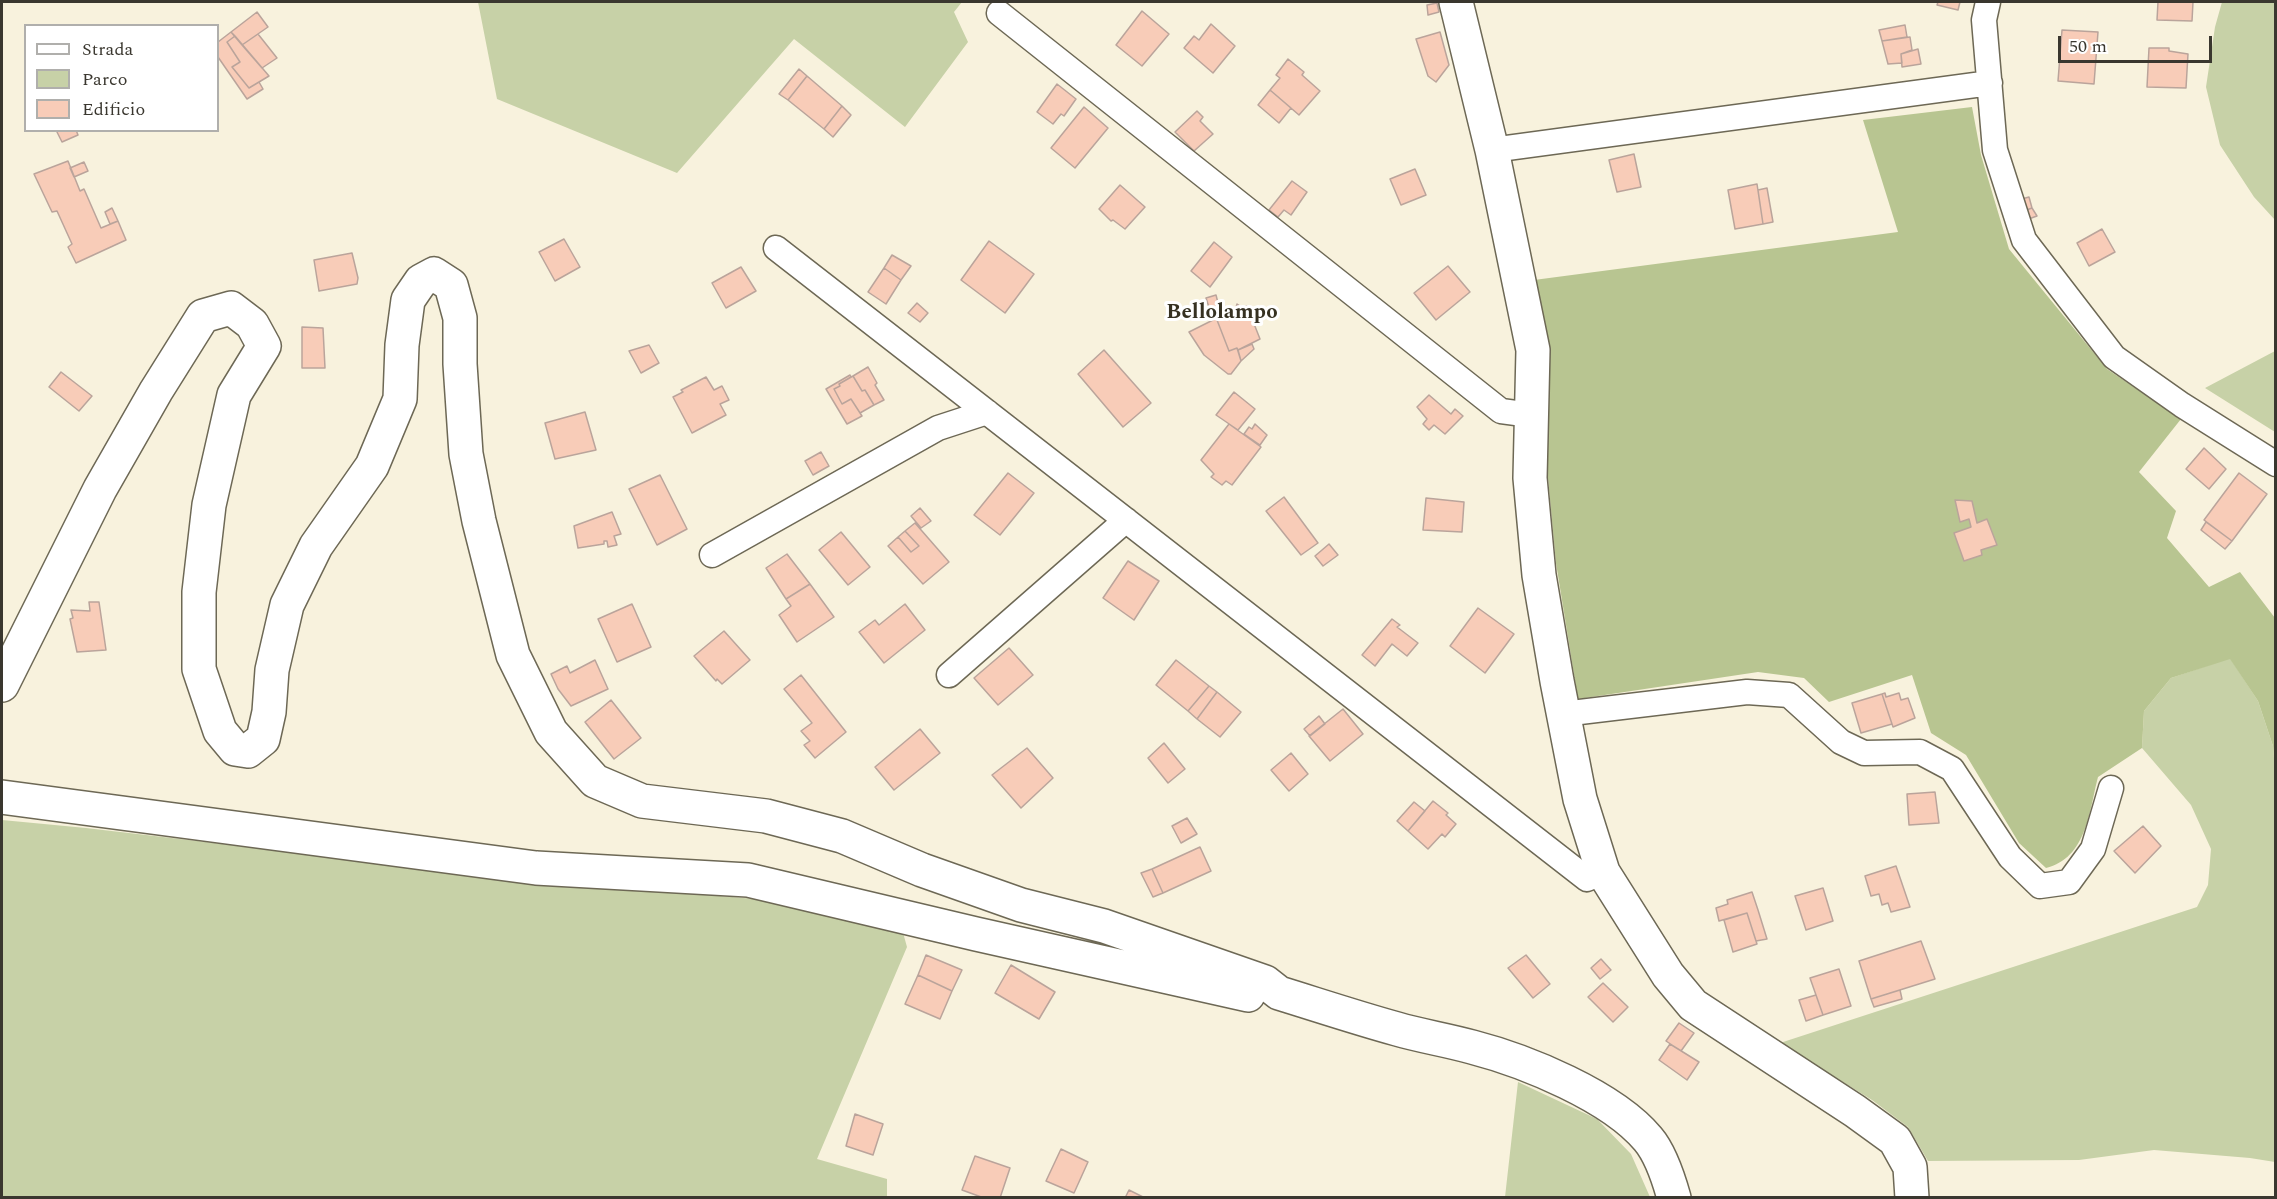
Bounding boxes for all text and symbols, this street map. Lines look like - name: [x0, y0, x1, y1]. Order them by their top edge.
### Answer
- legend: [24, 24, 219, 132]
- scale bar: [2061, 24, 2216, 62]
- text: 50 m: [2069, 33, 2107, 60]
- text: Strada: [82, 36, 133, 63]
- text: Parco: [82, 66, 127, 93]
- text: Edificio: [82, 96, 145, 123]
- district label: Bellolampo: [1166, 301, 1278, 327]

